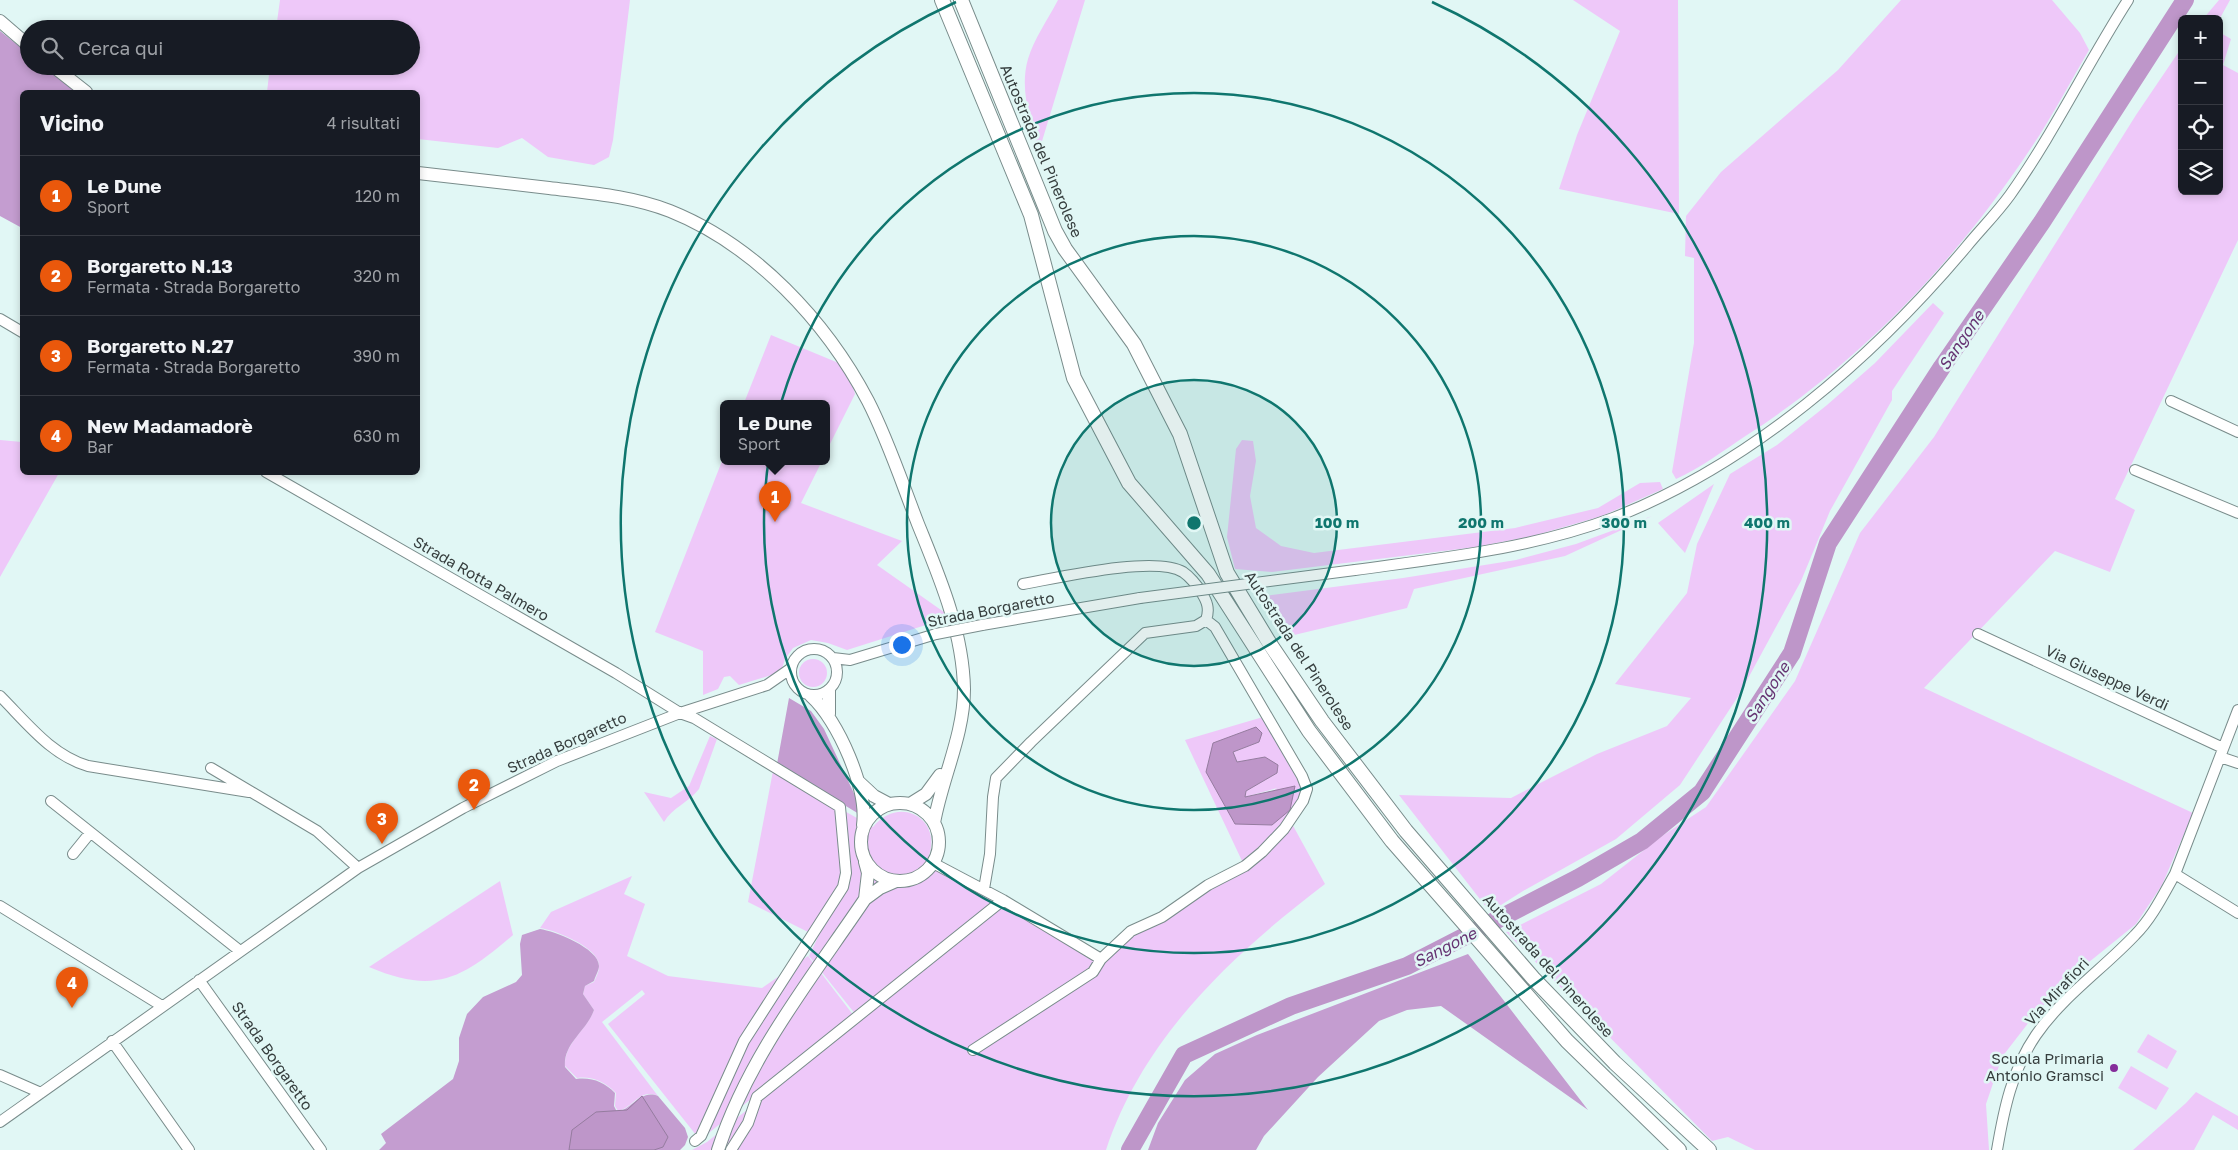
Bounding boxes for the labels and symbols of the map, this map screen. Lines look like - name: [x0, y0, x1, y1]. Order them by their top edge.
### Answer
- street label: Autostrada del Pinerolese: [997, 61, 1087, 240]
- water label: Sangone: [1934, 305, 1989, 374]
- pin: 1: [759, 481, 791, 522]
- text: 100 m: [1315, 513, 1359, 531]
- text: 200 m: [1458, 513, 1504, 531]
- text: 300 m: [1601, 513, 1647, 531]
- text: 400 m: [1744, 513, 1790, 531]
- centre of rings: [1185, 514, 1203, 532]
- street label: Strada Rotta Palmero: [410, 532, 553, 624]
- street label: Autostrada del Pinerolese: [1242, 567, 1358, 734]
- street label: Strada Borgaretto: [926, 588, 1056, 630]
- your location: [889, 632, 915, 658]
- street label: Via Giuseppe Verdi: [2043, 641, 2172, 714]
- water label: Sangone: [1740, 657, 1795, 726]
- street label: Strada Borgaretto: [504, 708, 629, 776]
- pin: 2: [458, 769, 490, 810]
- pin: 3: [366, 803, 398, 844]
- street label: Autostrada del Pinerolese: [1480, 890, 1618, 1041]
- water label: Sangone: [1410, 922, 1481, 971]
- street label: Via Mirafiori: [2020, 954, 2092, 1029]
- pin: 4: [56, 967, 88, 1008]
- street label: Strada Borgaretto: [229, 998, 317, 1113]
- place label: Scuola Primaria Antonio Gramsci: [1986, 1049, 2104, 1084]
- marker: Scuola Primaria Antonio Gramsci: [2108, 1062, 2120, 1074]

